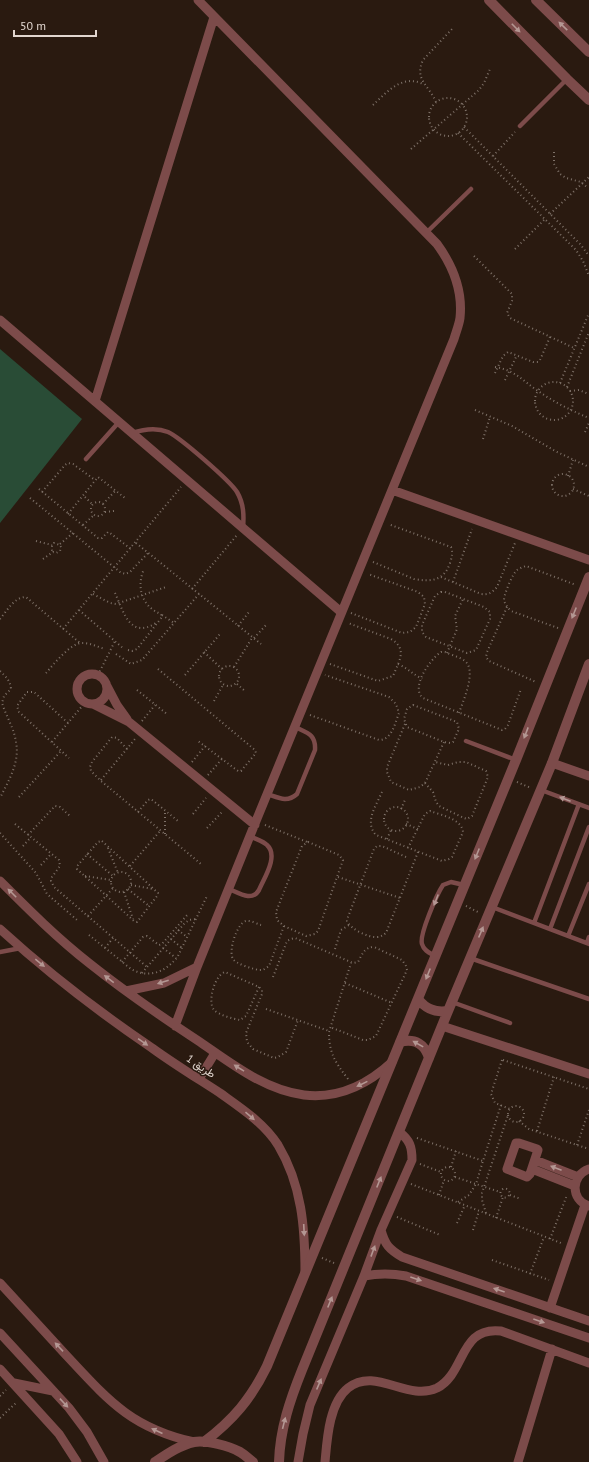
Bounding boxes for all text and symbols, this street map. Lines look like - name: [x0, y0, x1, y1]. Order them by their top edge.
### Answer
- scale bar: [14, 12, 96, 38]
- text: 50 m: [20, 18, 46, 33]
- one-way arrow: [558, 21, 568, 31]
- one-way arrow: [511, 23, 521, 33]
- one-way arrow: [571, 607, 577, 619]
- one-way arrow: [523, 728, 529, 739]
- one-way arrow: [558, 796, 570, 802]
- one-way arrow: [474, 848, 480, 860]
- one-way arrow: [7, 888, 17, 898]
- one-way arrow: [433, 894, 439, 905]
- one-way arrow: [479, 925, 485, 937]
- one-way arrow: [34, 959, 45, 968]
- one-way arrow: [425, 969, 431, 980]
- one-way arrow: [104, 974, 115, 983]
- one-way arrow: [156, 980, 168, 986]
- one-way arrow: [138, 1038, 149, 1046]
- one-way arrow: [412, 1040, 424, 1047]
- street label: طريق 1: [184, 1051, 218, 1081]
- one-way arrow: [234, 1064, 244, 1072]
- one-way arrow: [356, 1081, 367, 1088]
- one-way arrow: [245, 1111, 256, 1120]
- one-way arrow: [550, 1165, 562, 1171]
- one-way arrow: [376, 1175, 382, 1187]
- one-way arrow: [301, 1224, 307, 1237]
- one-way arrow: [370, 1244, 376, 1256]
- one-way arrow: [410, 1276, 422, 1282]
- one-way arrow: [493, 1287, 505, 1293]
- one-way arrow: [327, 1295, 333, 1307]
- one-way arrow: [533, 1318, 545, 1324]
- one-way arrow: [54, 1342, 64, 1352]
- one-way arrow: [316, 1379, 322, 1390]
- one-way arrow: [60, 1398, 69, 1408]
- one-way arrow: [281, 1417, 287, 1430]
- one-way arrow: [151, 1428, 162, 1434]

